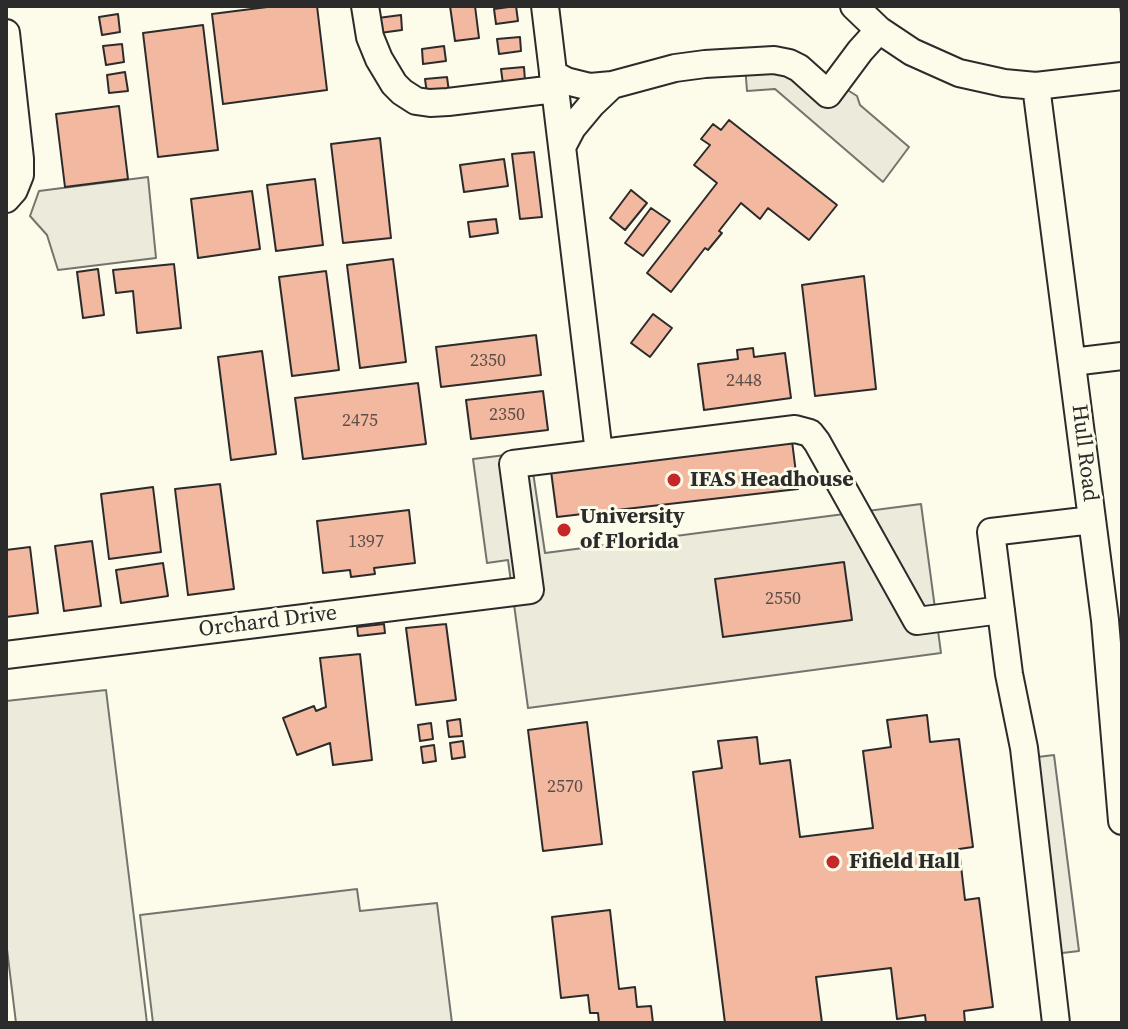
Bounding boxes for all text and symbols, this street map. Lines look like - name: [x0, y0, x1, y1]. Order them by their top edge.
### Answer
- house number: 2350: [470, 350, 506, 372]
- house number: 2448: [726, 370, 762, 392]
- street label: Hull Road: [1065, 403, 1103, 503]
- house number: 2350: [489, 404, 525, 426]
- house number: 2475: [342, 410, 378, 432]
- place label: IFAS Headhouse: [690, 467, 854, 493]
- marker: IFAS Headhouse: [665, 471, 683, 489]
- place label: University of Florida: [580, 504, 685, 556]
- marker: University of Florida: [555, 521, 573, 539]
- house number: 1397: [348, 531, 384, 553]
- house number: 2550: [765, 588, 801, 610]
- street label: Orchard Drive: [197, 600, 339, 644]
- house number: 2570: [547, 776, 583, 798]
- place label: Fifield Hall: [849, 849, 960, 875]
- marker: Fifield Hall: [824, 853, 842, 871]

